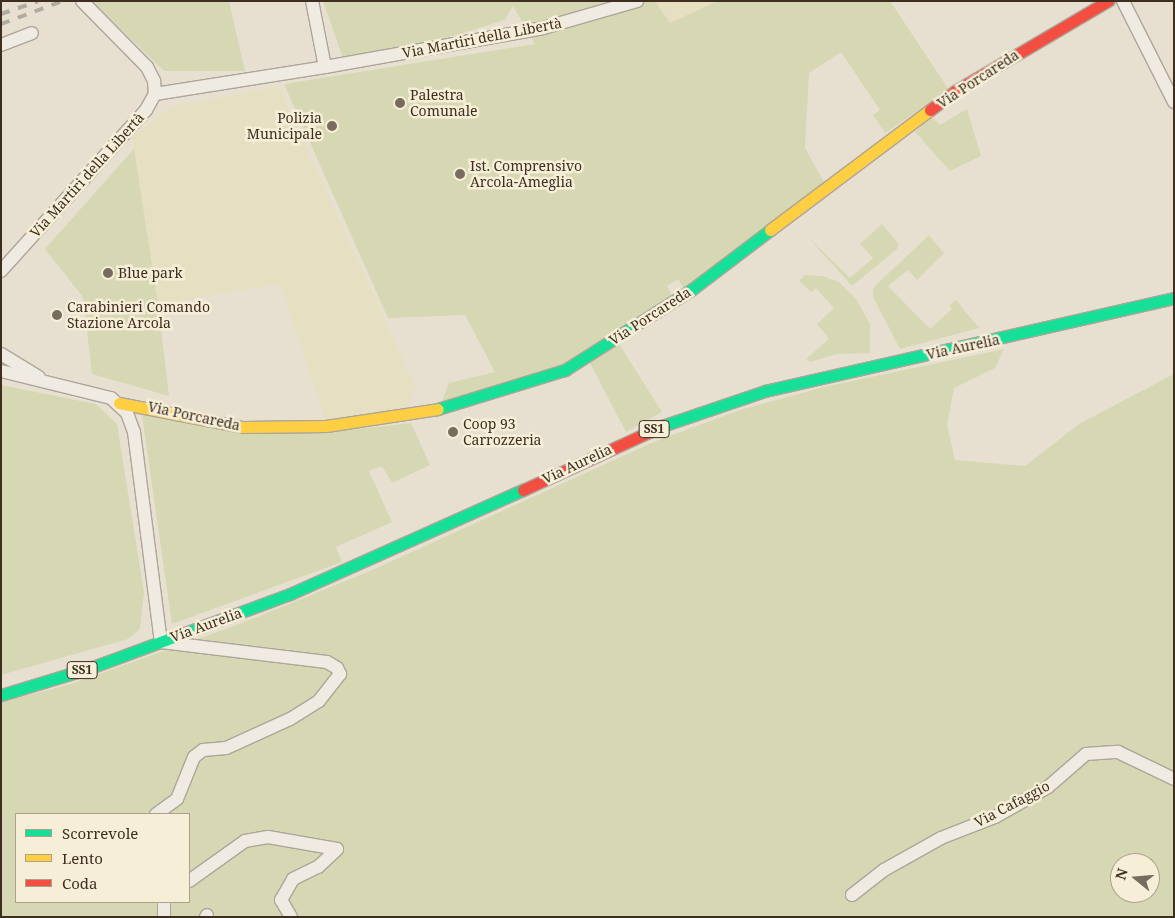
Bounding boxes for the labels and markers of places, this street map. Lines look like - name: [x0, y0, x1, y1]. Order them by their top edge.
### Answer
- place label: Palestra Comunale: [410, 87, 478, 120]
- marker: Palestra Comunale: [394, 97, 406, 109]
- place label: Polizia Municipale: [247, 110, 322, 142]
- marker: Polizia Municipale: [326, 120, 338, 132]
- place label: Ist. Comprensivo Arcola-Ameglia: [470, 158, 582, 190]
- marker: Ist. Comprensivo Arcola-Ameglia: [454, 168, 466, 180]
- place label: Blue park: [118, 265, 183, 281]
- marker: Blue park: [102, 267, 114, 279]
- place label: Carabinieri Comando Stazione Arcola: [67, 299, 210, 332]
- marker: Carabinieri Comando Stazione Arcola: [51, 309, 63, 321]
- place label: Coop 93 Carrozzeria: [463, 416, 541, 448]
- marker: Coop 93 Carrozzeria: [447, 426, 459, 438]

